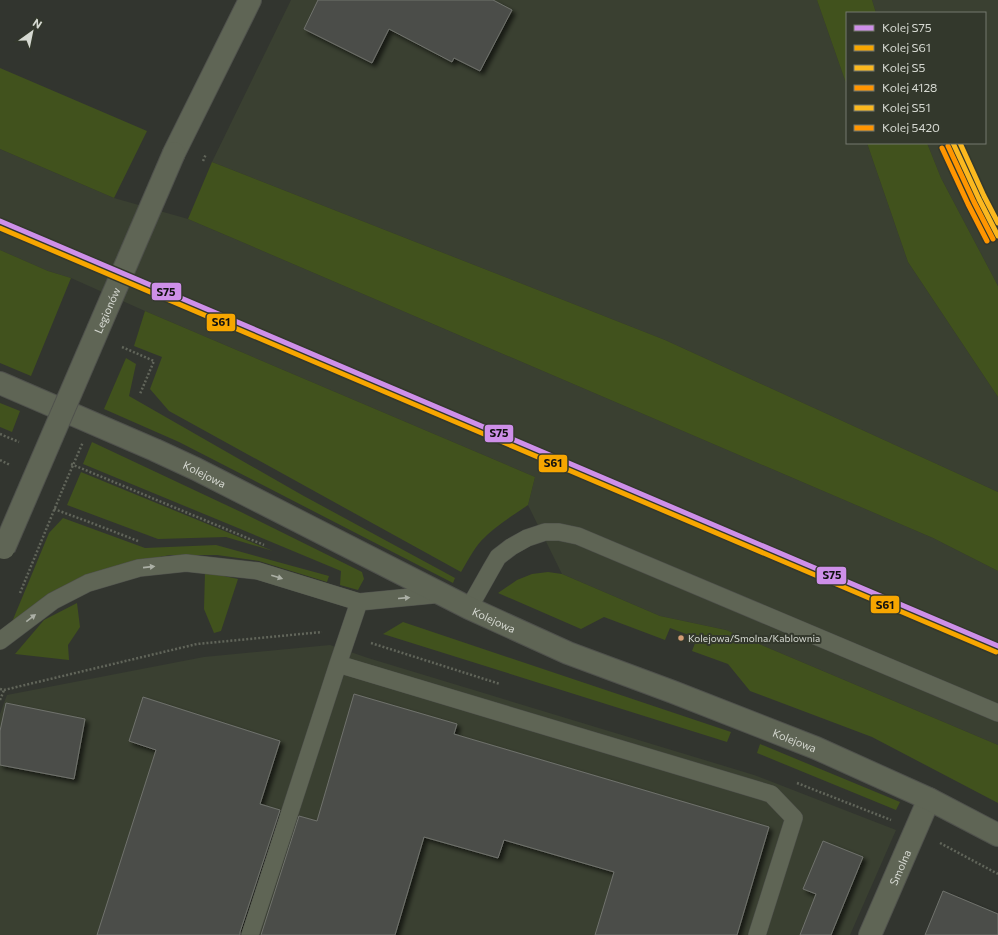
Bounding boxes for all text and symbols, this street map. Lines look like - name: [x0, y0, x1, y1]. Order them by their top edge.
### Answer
- north arrow: [12, 12, 52, 52]
- legend: [846, 12, 986, 144]
- text: N: [31, 15, 45, 31]
- text: Kolej S75: [882, 20, 932, 34]
- text: Kolej S61: [882, 40, 931, 54]
- text: Kolej S5: [882, 60, 926, 74]
- text: Kolej 4128: [882, 80, 937, 94]
- text: Kolej S51: [882, 100, 931, 114]
- text: Kolej 5420: [882, 120, 940, 134]
- line badge: S75: [151, 282, 182, 301]
- street label: Legionów: [91, 285, 122, 335]
- text: S75: [157, 285, 176, 298]
- line badge: S61: [206, 313, 236, 332]
- text: S61: [212, 315, 230, 328]
- line badge: S75: [484, 424, 514, 443]
- text: S75: [490, 426, 509, 439]
- line badge: S61: [538, 454, 568, 473]
- text: S61: [544, 456, 562, 469]
- street label: Kolejowa: [181, 458, 228, 490]
- one-way arrow: [143, 564, 155, 570]
- line badge: S75: [816, 566, 847, 585]
- text: S75: [823, 568, 842, 581]
- one-way arrow: [272, 574, 284, 580]
- one-way arrow: [398, 594, 410, 601]
- line badge: S61: [870, 595, 900, 614]
- text: S61: [876, 598, 894, 611]
- street label: Kolejowa: [471, 604, 518, 635]
- one-way arrow: [26, 613, 37, 622]
- place label: Kolejowa/Smolna/Kablownia: [688, 632, 820, 644]
- marker: Kolejowa/Smolna/Kablownia: [676, 633, 686, 643]
- street label: Kolejowa: [771, 725, 819, 754]
- street label: Smolna: [886, 847, 913, 887]

